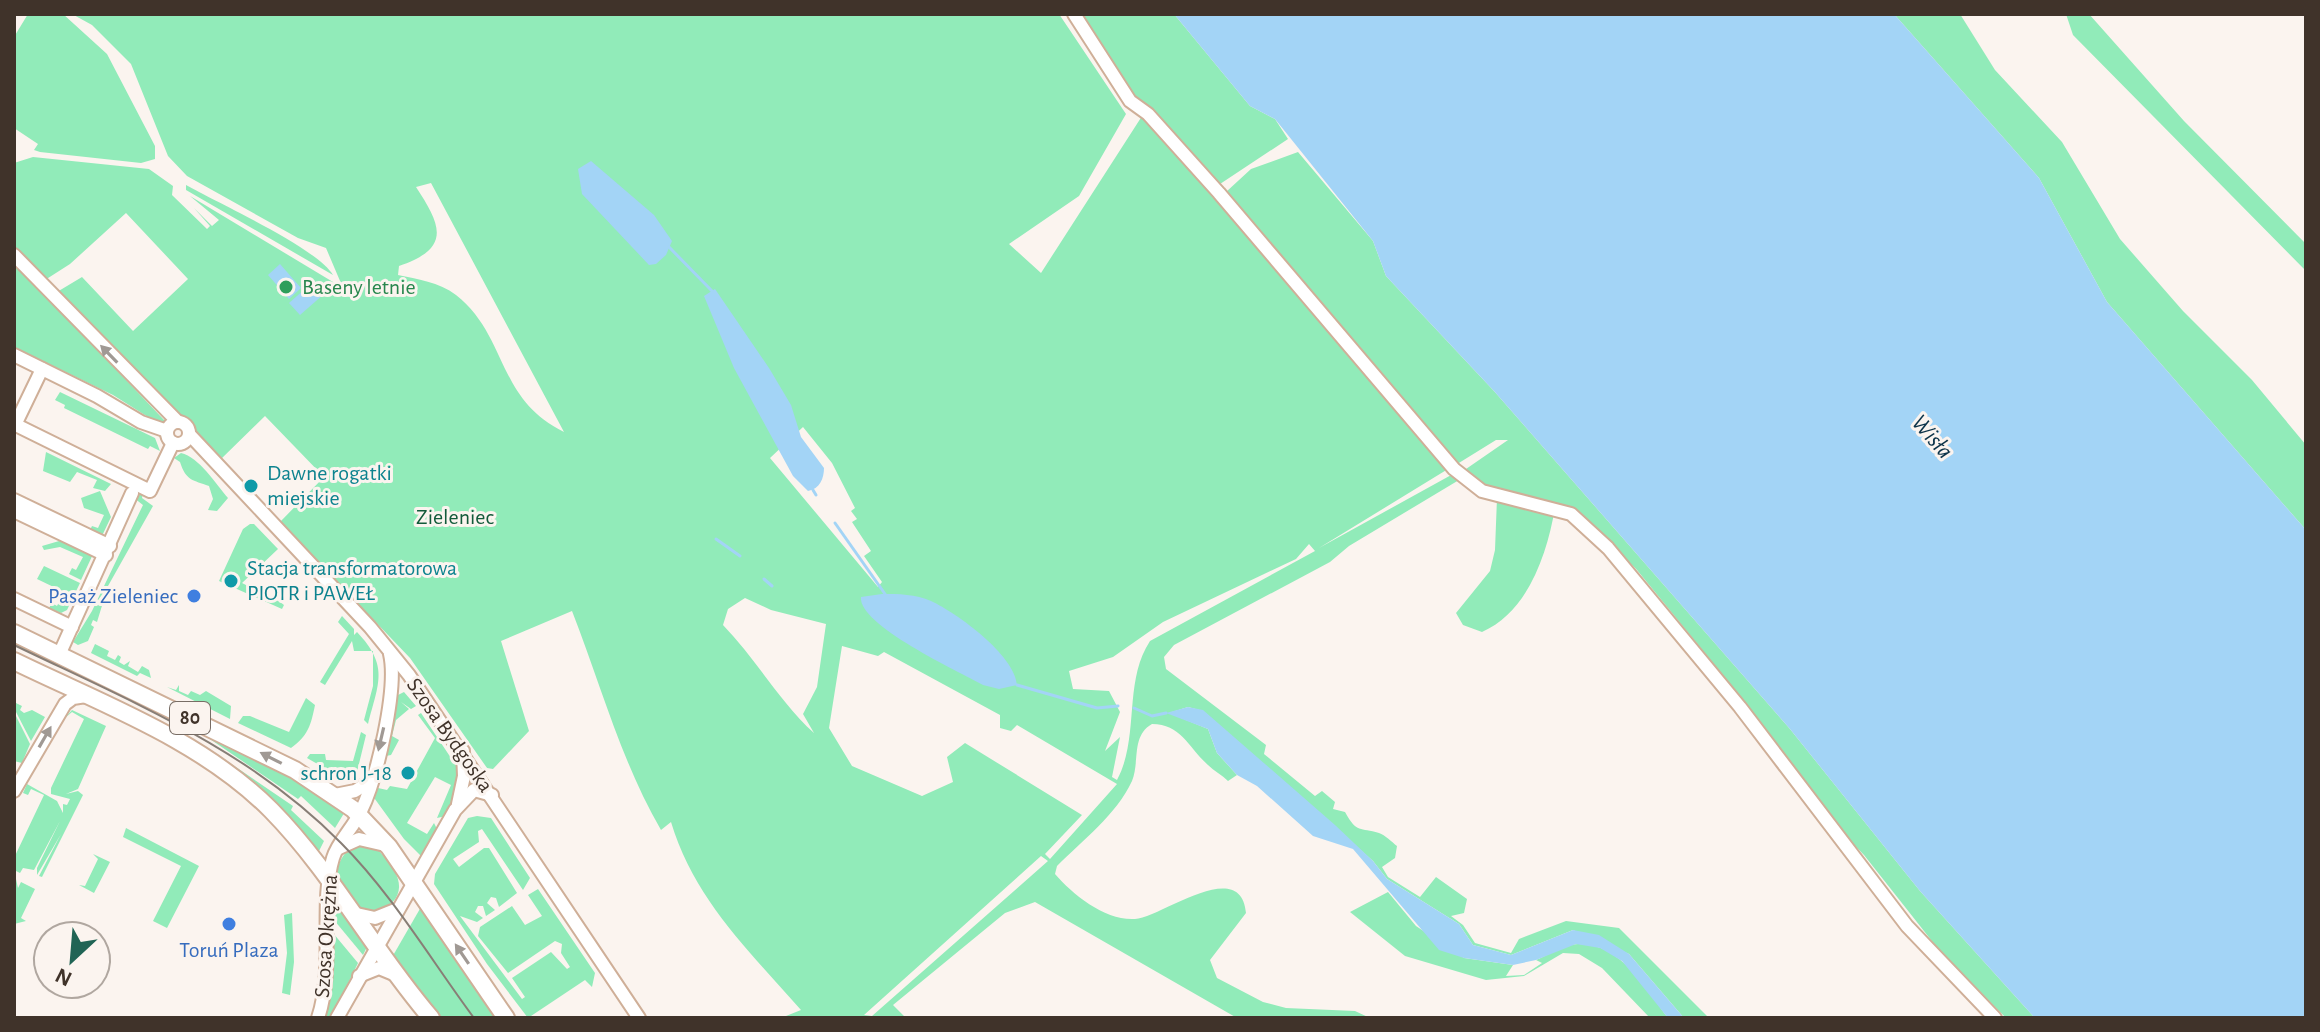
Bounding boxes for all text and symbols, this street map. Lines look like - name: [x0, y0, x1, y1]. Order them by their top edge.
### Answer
- place label: Baseny letnie: [302, 276, 416, 298]
- marker: Baseny letnie: [277, 278, 295, 296]
- one-way arrow: [100, 345, 118, 364]
- water label: Wisła: [1907, 410, 1957, 464]
- place label: Dawne rogatki miejskie: [267, 462, 392, 509]
- marker: Dawne rogatki miejskie: [242, 477, 260, 495]
- park label: Zieleniec: [416, 506, 494, 528]
- place label: Stacja transformatorowa PIOTR i PAWEŁ: [247, 557, 457, 604]
- marker: Stacja transformatorowa PIOTR i PAWEŁ: [222, 572, 240, 590]
- place label: Pasaż Zieleniec: [48, 585, 179, 607]
- marker: Pasaż Zieleniec: [185, 587, 203, 605]
- street label: Szosa Bydgoska: [403, 674, 497, 796]
- road number: 80: [170, 702, 210, 734]
- one-way arrow: [38, 726, 52, 748]
- one-way arrow: [374, 727, 387, 752]
- one-way arrow: [259, 751, 282, 764]
- place label: schron J-18: [301, 762, 392, 784]
- marker: schron J-18: [399, 764, 417, 782]
- street label: Szosa Okrężna: [311, 874, 341, 998]
- marker: Toruń Plaza: [220, 915, 238, 933]
- north arrow: [32, 920, 112, 1000]
- place label: Toruń Plaza: [179, 939, 279, 961]
- one-way arrow: [455, 943, 470, 964]
- text: N: [52, 964, 75, 990]

